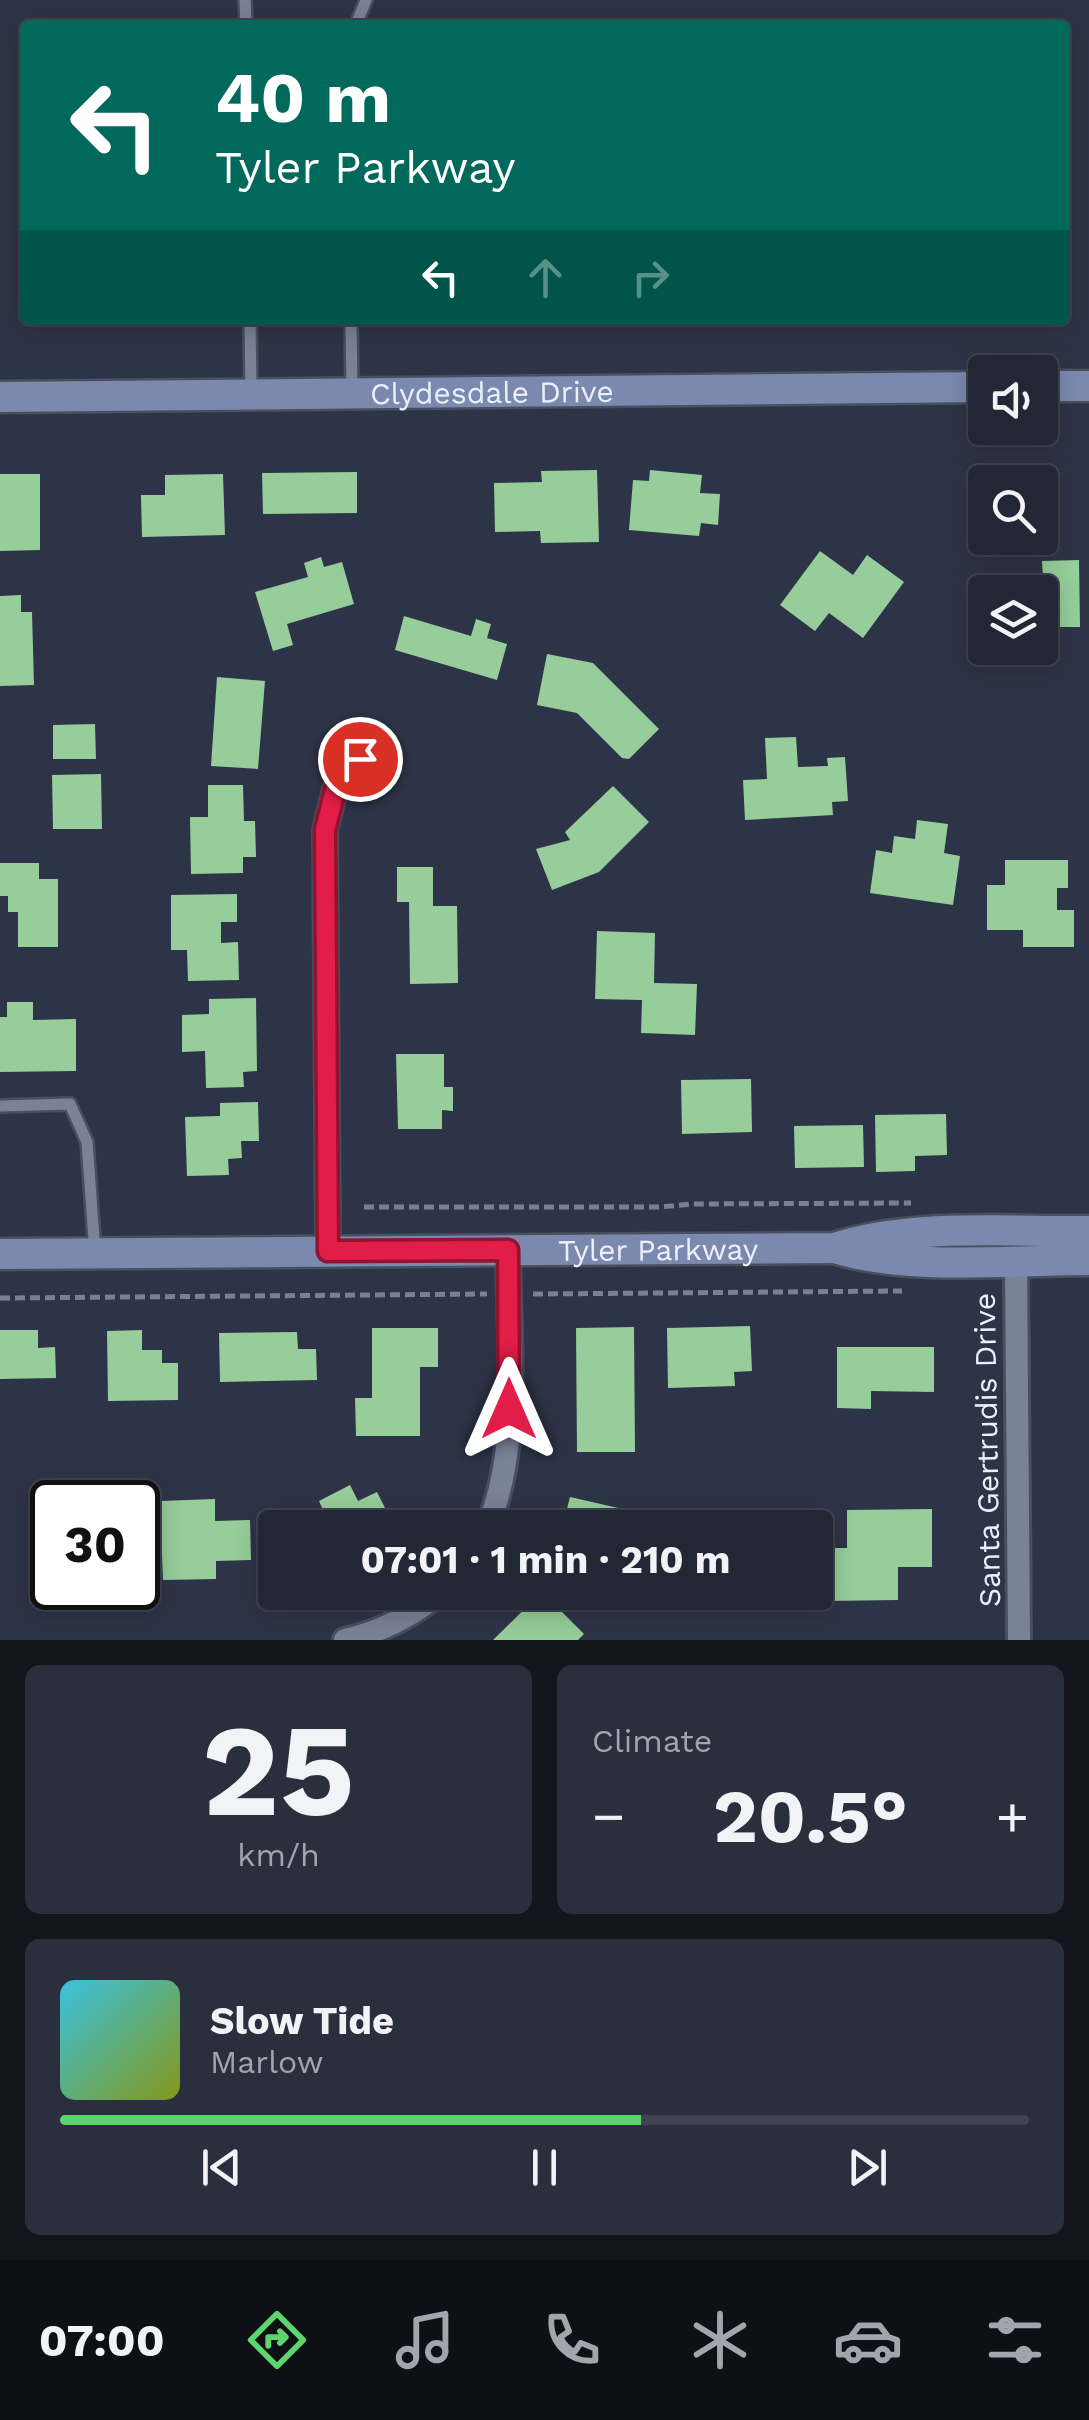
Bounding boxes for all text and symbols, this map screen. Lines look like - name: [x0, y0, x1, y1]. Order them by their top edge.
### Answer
- text: 40 m: [215, 57, 391, 139]
- icon: left: [50, 60, 180, 190]
- text: Tyler Parkway: [215, 141, 515, 194]
- icon: left: [413, 250, 468, 305]
- icon: ahead: [518, 250, 573, 305]
- icon: right: [623, 250, 678, 305]
- map controls: [968, 355, 1058, 665]
- button: sound: [968, 355, 1058, 445]
- street label: Clydesdale Drive: [370, 373, 614, 411]
- button: search: [968, 465, 1058, 555]
- button: layers: [968, 575, 1058, 665]
- pin: [318, 717, 403, 802]
- icon: arrive: [333, 732, 388, 787]
- street label: Tyler Parkway: [558, 1231, 759, 1267]
- street label: Santa Gertrudis Drive: [967, 1292, 1007, 1608]
- position arrow: [457, 1357, 561, 1461]
- speed limit sign: 30: [30, 1480, 160, 1610]
- text: 07:01 · 1 min · 210 m: [361, 1538, 730, 1582]
- text: 25: [202, 1694, 355, 1847]
- text: Climate: [592, 1722, 712, 1760]
- text: 20.5°: [713, 1772, 908, 1860]
- text: −: [592, 1784, 625, 1848]
- text: +: [996, 1784, 1029, 1848]
- text: km/h: [237, 1836, 320, 1874]
- text: Slow Tide: [210, 1999, 394, 2043]
- text: Marlow: [210, 2043, 324, 2081]
- icon: previous: [194, 2140, 249, 2195]
- icon: pause: [517, 2140, 572, 2195]
- icon: next: [840, 2140, 895, 2195]
- icon: directions: [242, 2305, 312, 2375]
- icon: music: [390, 2305, 460, 2375]
- icon: phone: [537, 2305, 607, 2375]
- icon: climate: [685, 2305, 755, 2375]
- icon: car: [833, 2305, 903, 2375]
- icon: filters: [980, 2305, 1050, 2375]
- text: 07:00: [39, 2314, 165, 2367]

